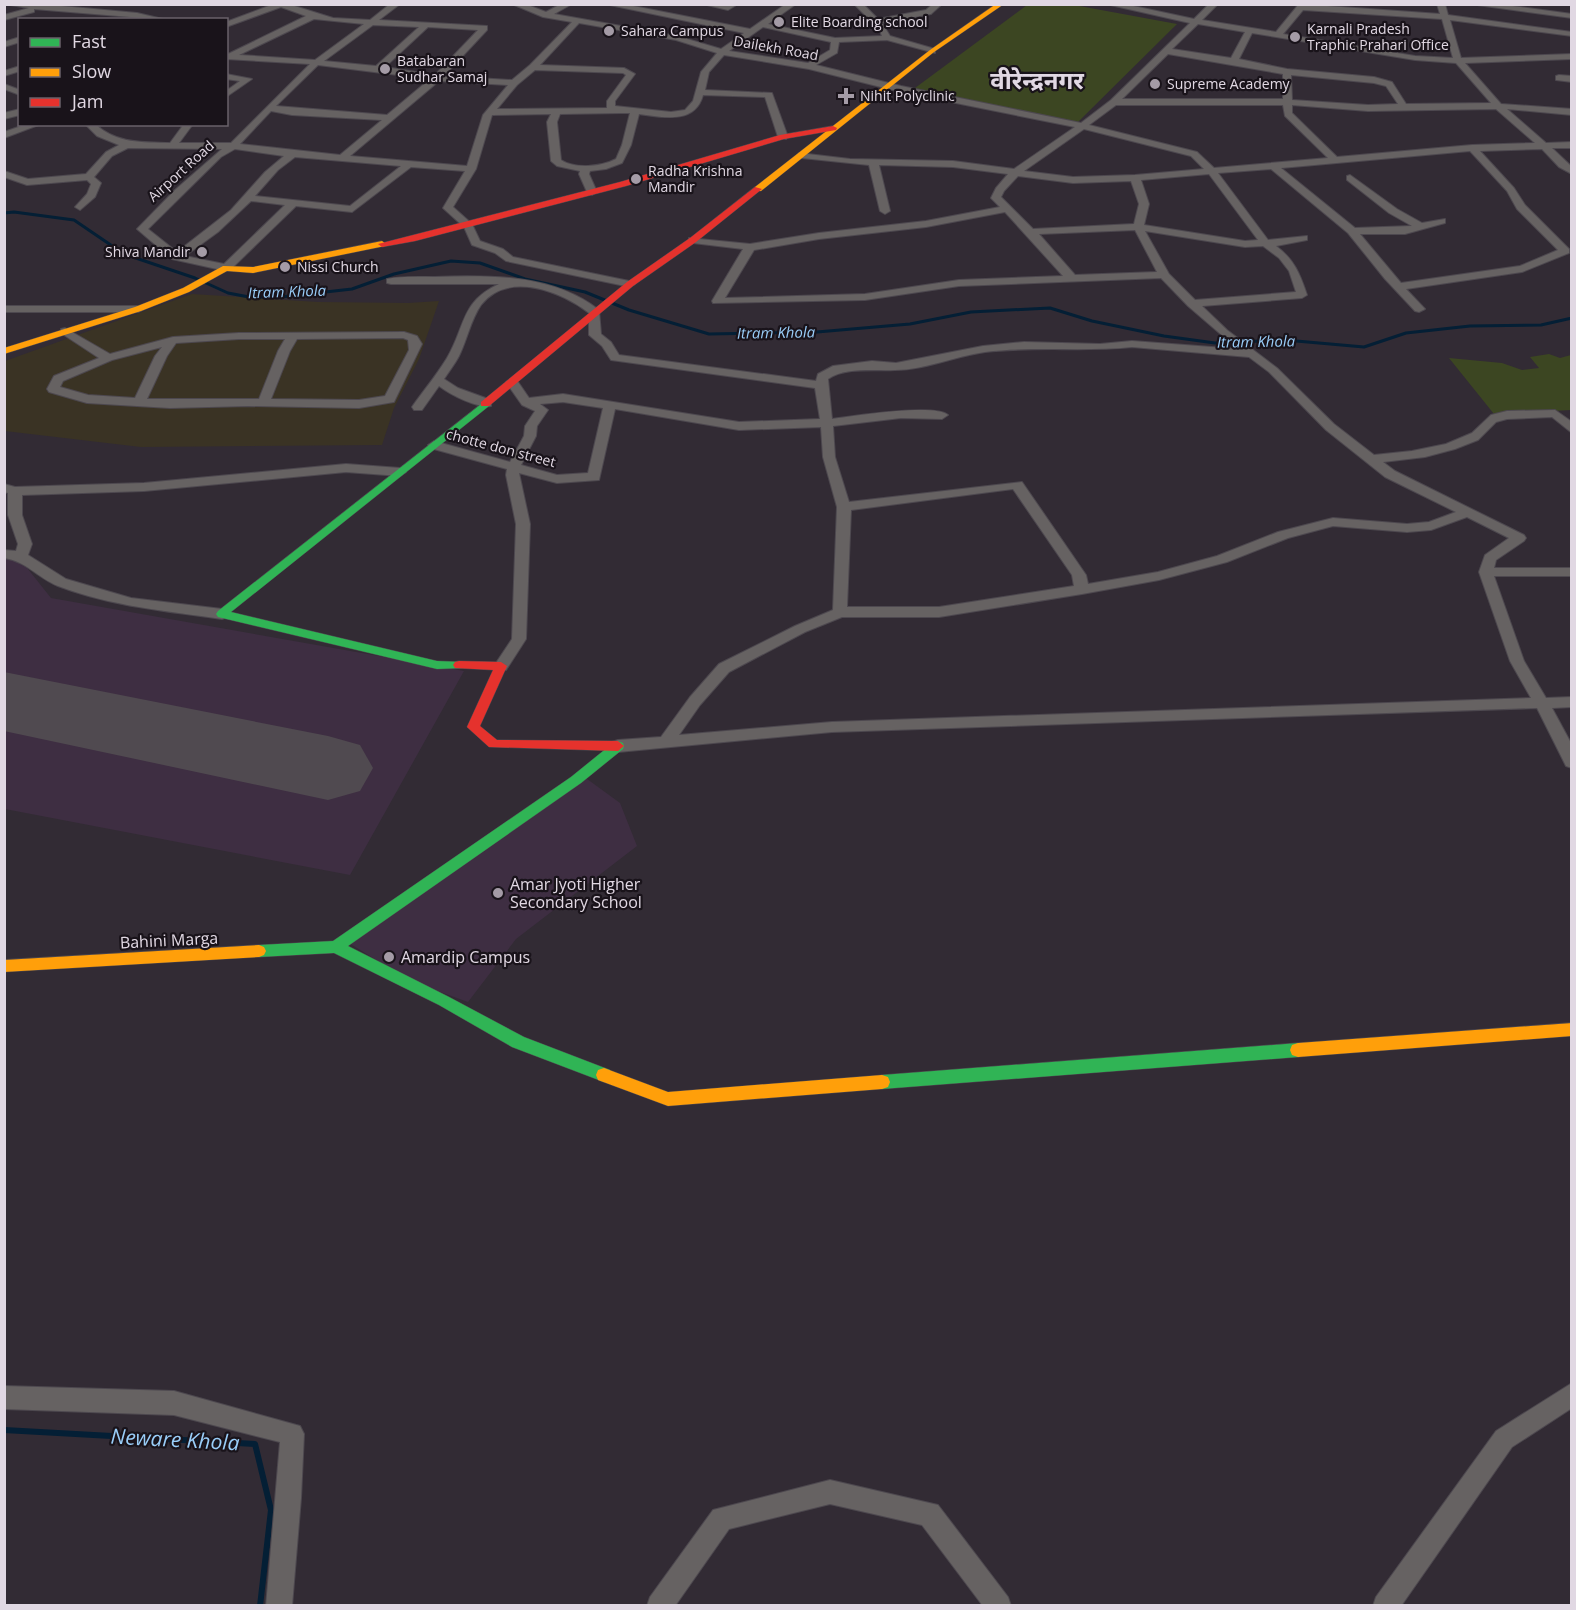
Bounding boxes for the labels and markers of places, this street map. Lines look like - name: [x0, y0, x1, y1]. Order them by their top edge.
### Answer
- place label: Elite Boarding school: [791, 12, 928, 31]
- marker: Elite Boarding school: [772, 15, 786, 29]
- place label: Karnali Pradesh Traphic Prahari Office: [1307, 19, 1449, 54]
- place label: Sahara Campus: [621, 21, 724, 40]
- marker: Sahara Campus: [602, 24, 616, 38]
- marker: Karnali Pradesh Traphic Prahari Office: [1288, 30, 1302, 44]
- place label: Batabaran Sudhar Samaj: [397, 51, 487, 86]
- marker: Batabaran Sudhar Samaj: [378, 62, 392, 76]
- place label: Supreme Academy: [1167, 74, 1291, 93]
- marker: Supreme Academy: [1148, 77, 1162, 91]
- place label: Nihit Polyclinic: [860, 86, 955, 105]
- marker: Nihit Polyclinic: [837, 87, 855, 105]
- place label: Radha Krishna Mandir: [648, 161, 742, 196]
- marker: Radha Krishna Mandir: [629, 172, 643, 186]
- place label: Shiva Mandir: [105, 242, 190, 261]
- marker: Shiva Mandir: [195, 245, 209, 259]
- place label: Nissi Church: [297, 257, 379, 276]
- marker: Nissi Church: [278, 260, 292, 274]
- place label: Amar Jyoti Higher Secondary School: [510, 873, 642, 913]
- marker: Amar Jyoti Higher Secondary School: [491, 886, 505, 900]
- place label: Amardip Campus: [401, 946, 530, 968]
- marker: Amardip Campus: [382, 950, 396, 964]

